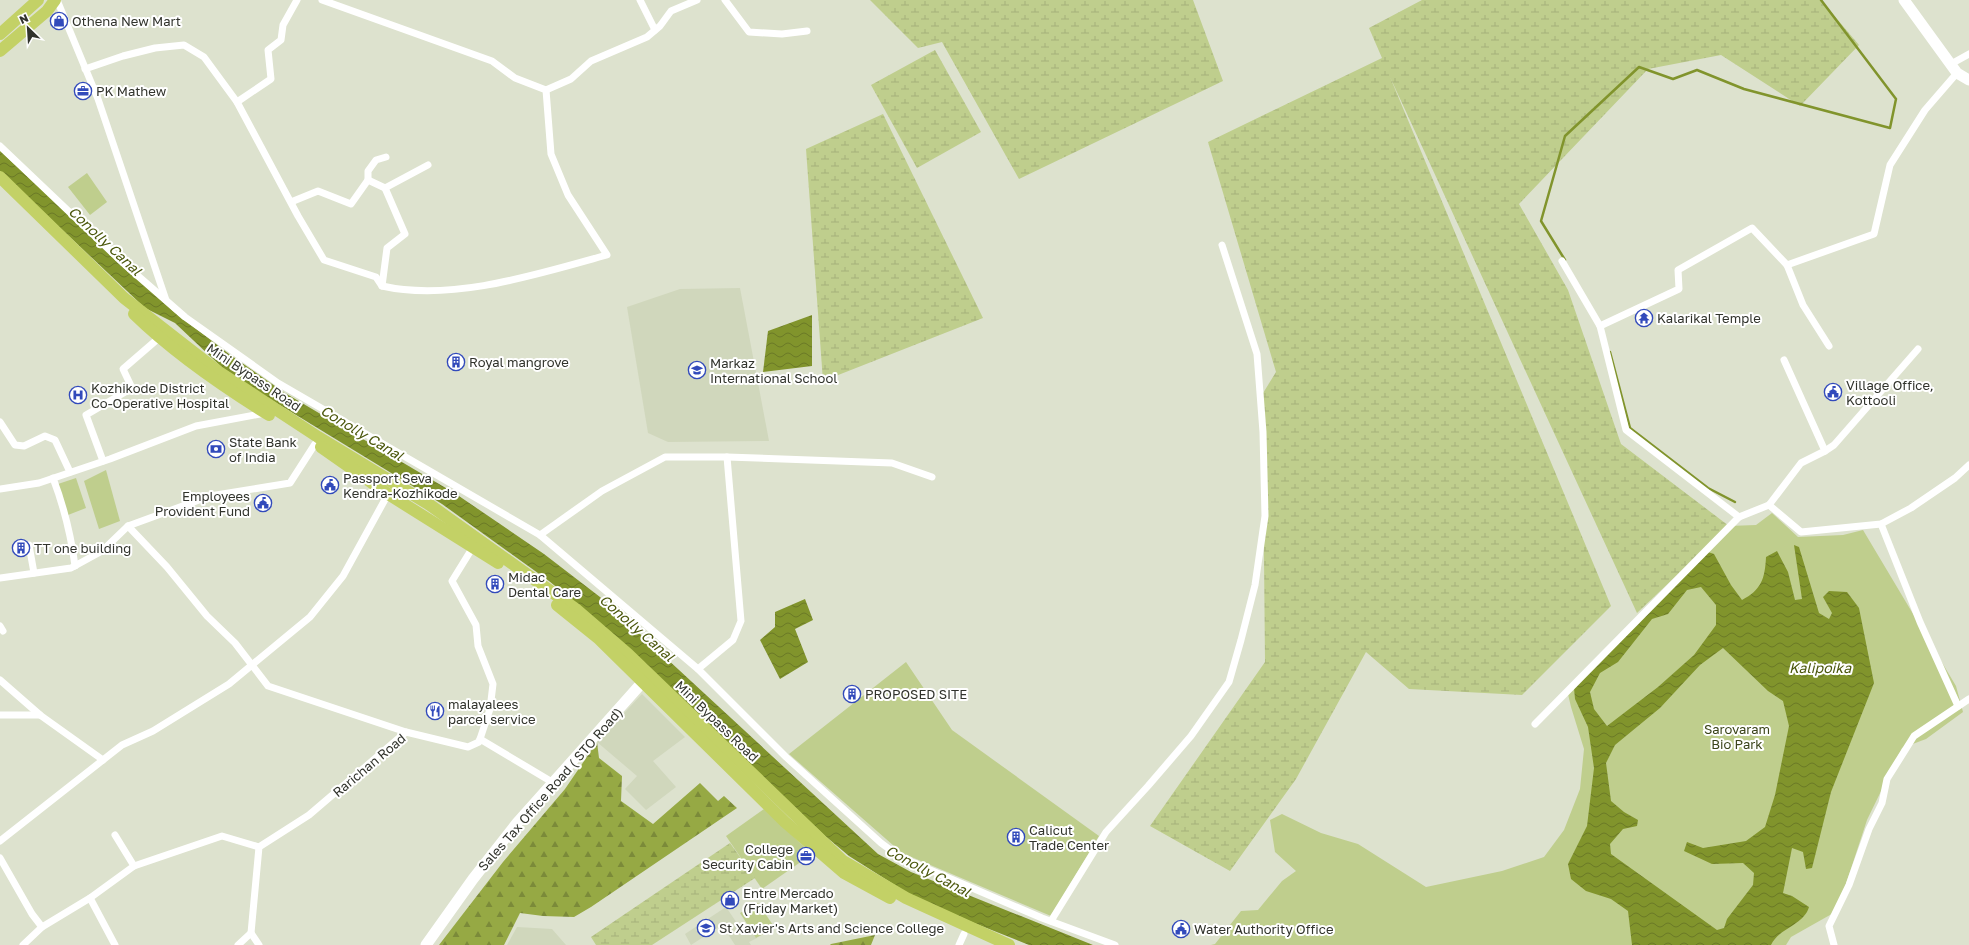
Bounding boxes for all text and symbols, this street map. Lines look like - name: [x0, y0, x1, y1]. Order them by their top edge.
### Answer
- north arrow: [8, 8, 48, 48]
- text: N: [17, 11, 30, 26]
- shop icon: Othena New Mart: [49, 11, 69, 31]
- place label: Othena New Mart: [72, 13, 181, 29]
- office icon: PK Mathew: [73, 81, 93, 101]
- place label: PK Mathew: [96, 83, 167, 99]
- water label: Conolly Canal: [65, 203, 146, 279]
- temple icon: Kalarikal Temple: [1634, 308, 1654, 328]
- place label: Kalarikal Temple: [1657, 310, 1761, 326]
- street label: Mini Bypass Road: [204, 340, 304, 414]
- building icon: Royal mangrove: [446, 352, 466, 372]
- place label: Royal mangrove: [469, 354, 569, 370]
- place label: Markaz International School: [710, 355, 837, 386]
- school or university icon: Markaz International School: [687, 360, 707, 380]
- place label: Village Office, Kottooli: [1846, 377, 1934, 408]
- place label: Kozhikode District Co-Operative Hospital: [91, 380, 229, 411]
- public building icon: Village Office, Kottooli: [1823, 382, 1843, 402]
- hospital icon: Kozhikode District Co-Operative Hospital: [68, 385, 88, 405]
- water label: Conolly Canal: [318, 401, 407, 464]
- place label: State Bank of India: [229, 434, 298, 465]
- bank icon: State Bank of India: [206, 439, 226, 459]
- place label: Passport Seva Kendra-Kozhikode: [343, 470, 458, 501]
- public building icon: Passport Seva Kendra-Kozhikode: [320, 475, 340, 495]
- place label: Employees Provident Fund: [155, 488, 250, 519]
- public building icon: Employees Provident Fund: [253, 493, 273, 513]
- building icon: TT one building: [11, 538, 31, 558]
- place label: TT one building: [34, 540, 131, 556]
- place label: Midac Dental Care: [508, 569, 581, 600]
- building icon: Midac Dental Care: [485, 574, 505, 594]
- water label: Conolly Canal: [597, 591, 679, 665]
- water label: Kalipoika: [1789, 659, 1852, 676]
- street label: Mini Bypass Road: [672, 677, 762, 765]
- building icon: PROPOSED SITE: [842, 684, 862, 704]
- place label: PROPOSED SITE: [865, 686, 967, 702]
- place label: malayalees parcel service: [448, 696, 536, 727]
- restaurant icon: malayalees parcel service: [425, 701, 445, 721]
- street label: Sales Tax Office Road ( STO Road): [475, 704, 625, 874]
- park label: Sarovaram Bio Park: [1704, 721, 1770, 752]
- street label: Rarichan Road: [329, 730, 409, 800]
- place label: Calicut Trade Center: [1029, 822, 1109, 853]
- building icon: Calicut Trade Center: [1006, 827, 1026, 847]
- place label: College Security Cabin: [702, 841, 793, 872]
- water label: Conolly Canal: [883, 841, 974, 900]
- office icon: College Security Cabin: [796, 846, 816, 866]
- place label: Entre Mercado (Friday Market): [743, 885, 838, 916]
- shop icon: Entre Mercado (Friday Market): [720, 890, 740, 910]
- school or university icon: St Xavier's Arts and Science College: [696, 918, 716, 938]
- public building icon: Water Authority Office: [1171, 919, 1191, 939]
- place label: St Xavier's Arts and Science College: [719, 920, 944, 936]
- place label: Water Authority Office: [1194, 921, 1333, 937]

